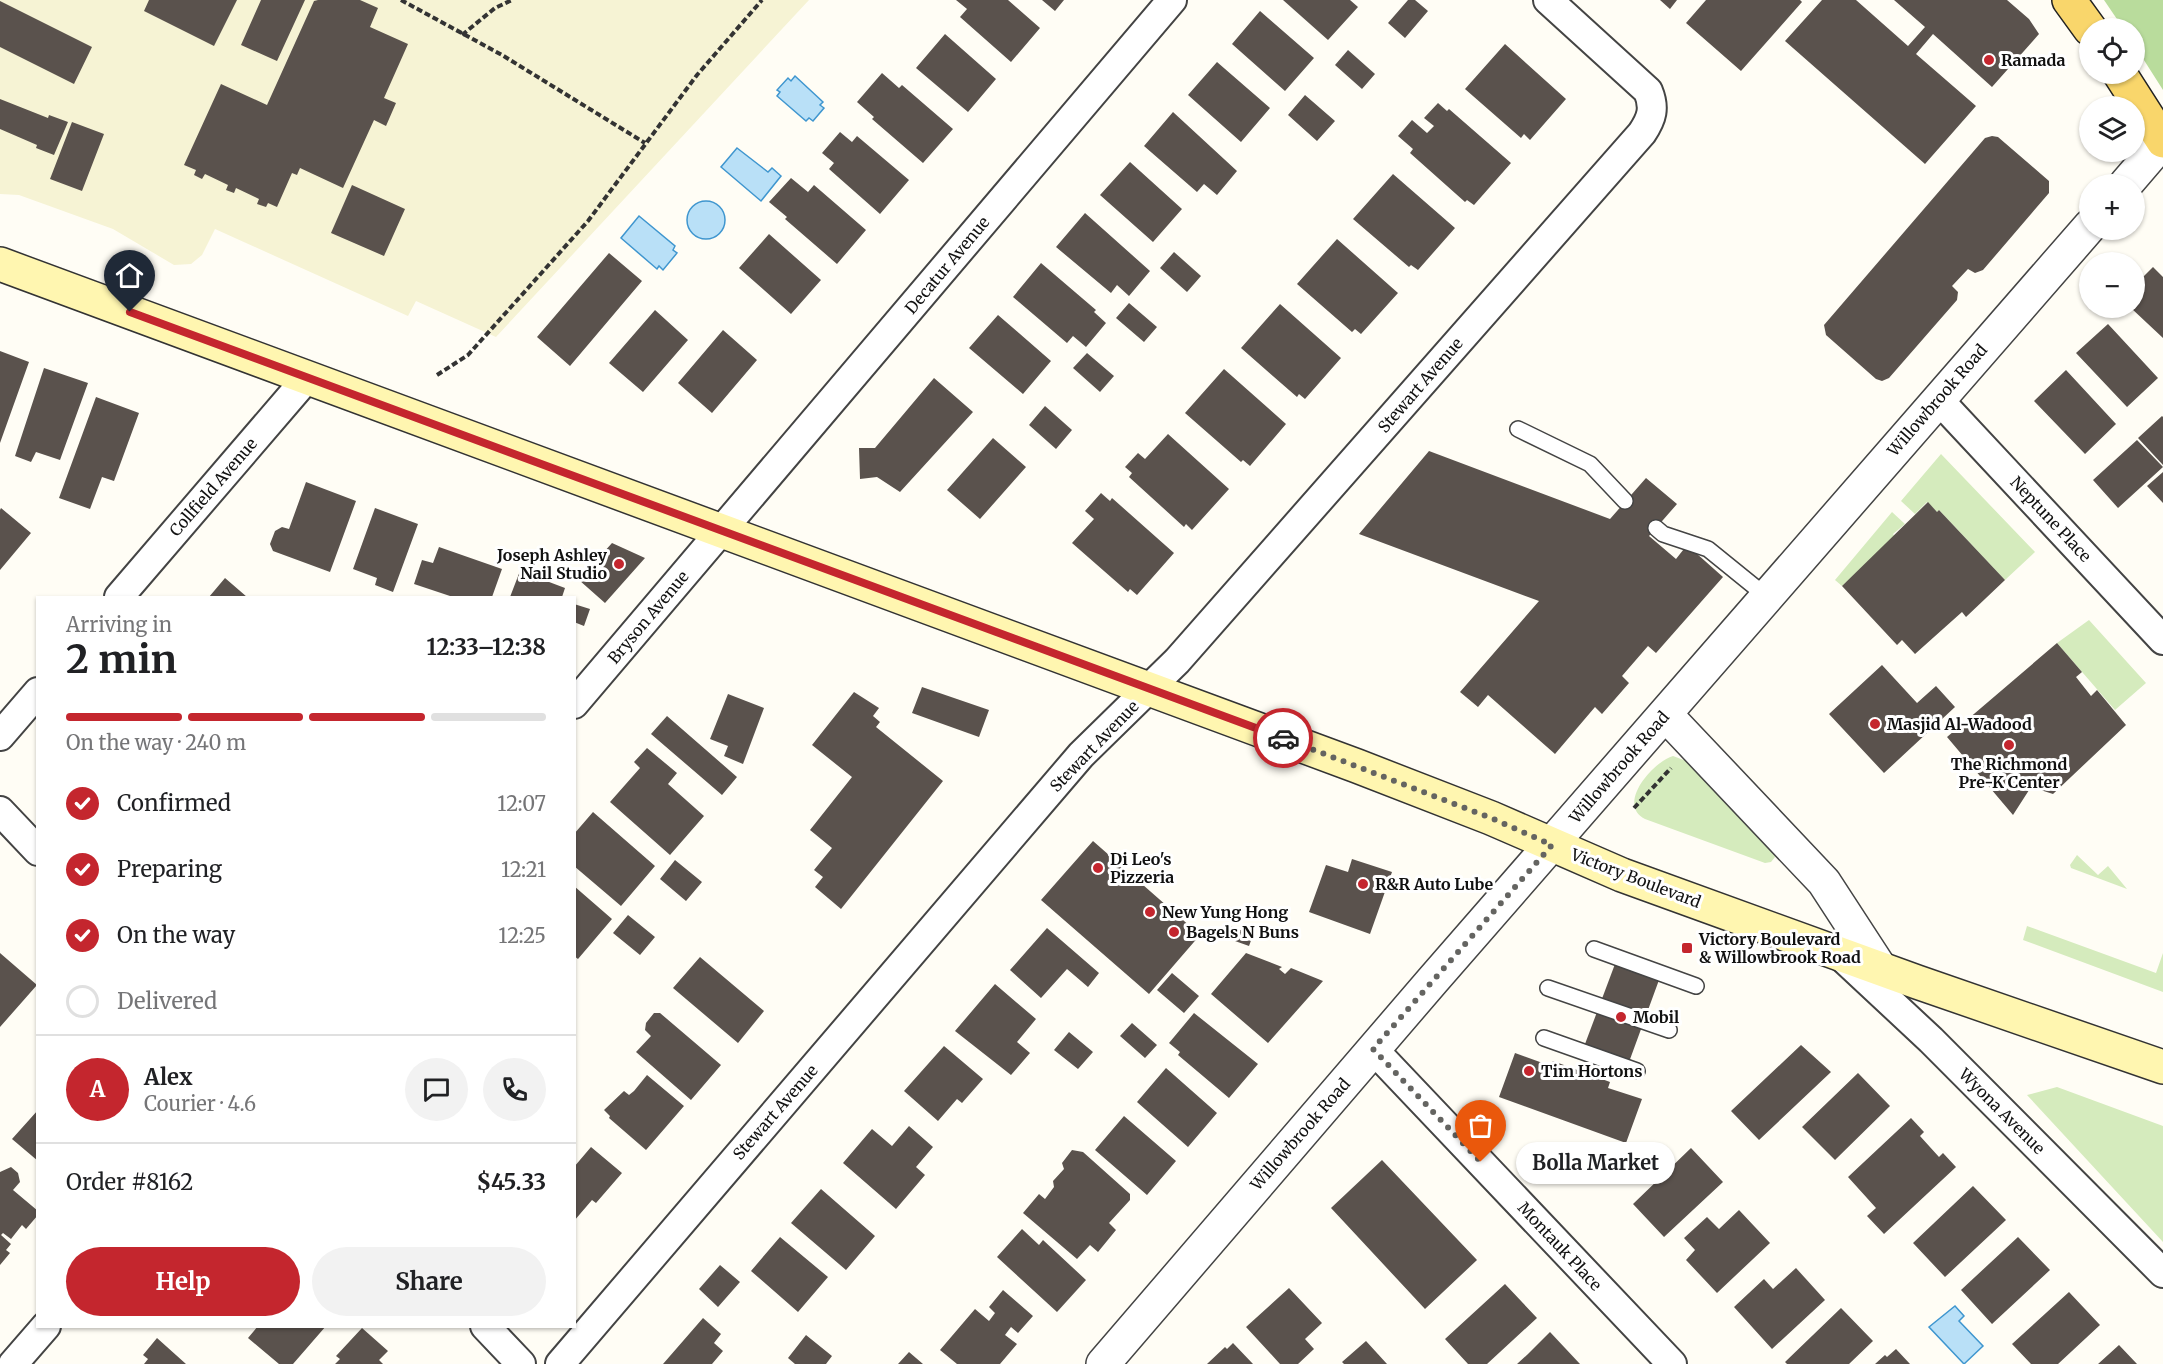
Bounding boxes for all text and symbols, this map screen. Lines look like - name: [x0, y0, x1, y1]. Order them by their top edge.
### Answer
- map controls: [2079, 18, 2145, 318]
- button: locate: [2079, 18, 2145, 84]
- place label: Ramada: [2001, 50, 2065, 70]
- marker: Ramada: [1982, 53, 1996, 67]
- button: layers: [2079, 96, 2145, 162]
- button: +: [2079, 174, 2145, 240]
- street label: Decatur Avenue: [901, 212, 993, 318]
- pin: [104, 250, 155, 312]
- button: −: [2079, 252, 2145, 318]
- icon: home: [113, 259, 146, 292]
- street label: Stewart Avenue: [1373, 333, 1467, 437]
- street label: Willowbrook Road: [1882, 340, 1991, 461]
- street label: Collfield Avenue: [165, 434, 261, 540]
- street label: Neptune Place: [2006, 472, 2096, 566]
- place label: Joseph Ashley Nail Studio: [496, 545, 608, 583]
- marker: Joseph Ashley Nail Studio: [612, 557, 626, 571]
- street label: Bryson Avenue: [603, 567, 693, 667]
- text: Arriving in: [66, 612, 172, 637]
- text: 12:33–12:38: [427, 633, 546, 661]
- text: 2 min: [66, 635, 177, 684]
- street label: Stewart Avenue: [1045, 696, 1143, 796]
- street label: Willowbrook Road: [1564, 707, 1673, 828]
- courier: [1253, 708, 1313, 768]
- place label: Masjid Al-Wadood: [1887, 714, 2032, 734]
- marker: Masjid Al-Wadood: [1868, 717, 1882, 731]
- icon: car: [1267, 722, 1300, 755]
- text: On the way · 240 m: [66, 730, 246, 755]
- marker: The Richmond Pre-K Center: [2002, 738, 2016, 752]
- place label: The Richmond Pre-K Center: [1951, 754, 2067, 792]
- icon: check: [66, 787, 99, 820]
- text: Confirmed: [117, 789, 231, 817]
- text: 12:07: [497, 791, 546, 816]
- street label: Victory Boulevard: [1567, 844, 1704, 912]
- place label: Di Leo's Pizzeria: [1110, 849, 1174, 887]
- icon: check: [66, 853, 99, 886]
- text: Preparing: [117, 855, 222, 883]
- text: 12:21: [501, 857, 546, 882]
- marker: Di Leo's Pizzeria: [1091, 861, 1105, 875]
- place label: R&R Auto Lube: [1375, 874, 1494, 894]
- marker: R&R Auto Lube: [1356, 877, 1370, 891]
- place label: New Yung Hong: [1162, 902, 1288, 922]
- marker: New Yung Hong: [1143, 905, 1157, 919]
- icon: check: [66, 919, 99, 952]
- text: On the way: [117, 921, 235, 949]
- place label: Bagels N Buns: [1186, 922, 1299, 942]
- text: 12:25: [498, 923, 546, 948]
- marker: Bagels N Buns: [1167, 925, 1181, 939]
- place label: Victory Boulevard & Willowbrook Road: [1698, 929, 1861, 967]
- marker: Victory Boulevard & Willowbrook Road: [1680, 941, 1694, 955]
- text: Delivered: [117, 987, 217, 1015]
- place label: Mobil: [1633, 1007, 1679, 1027]
- marker: Mobil: [1614, 1010, 1628, 1024]
- button: chat: [405, 1058, 468, 1121]
- button: phone: [483, 1058, 546, 1121]
- street label: Stewart Avenue: [728, 1060, 822, 1164]
- place label: Tim Hortons: [1541, 1061, 1643, 1081]
- text: Alex: [144, 1063, 193, 1091]
- street label: Wyona Avenue: [1954, 1063, 2049, 1158]
- marker: Tim Hortons: [1522, 1064, 1536, 1078]
- street label: Willowbrook Road: [1245, 1074, 1354, 1195]
- text: A: [90, 1075, 105, 1103]
- text: Courier · 4.6: [144, 1091, 256, 1116]
- pin: [1455, 1100, 1506, 1162]
- icon: bag: [1464, 1109, 1497, 1142]
- callout: Bolla Market: [1517, 1141, 1676, 1183]
- text: Bolla Market: [1532, 1150, 1659, 1175]
- text: Order #8162: [66, 1168, 193, 1196]
- text: $45.33: [477, 1168, 546, 1196]
- street label: Montauk Place: [1514, 1198, 1606, 1294]
- button: Help: [66, 1247, 300, 1316]
- button: Share: [312, 1247, 546, 1316]

